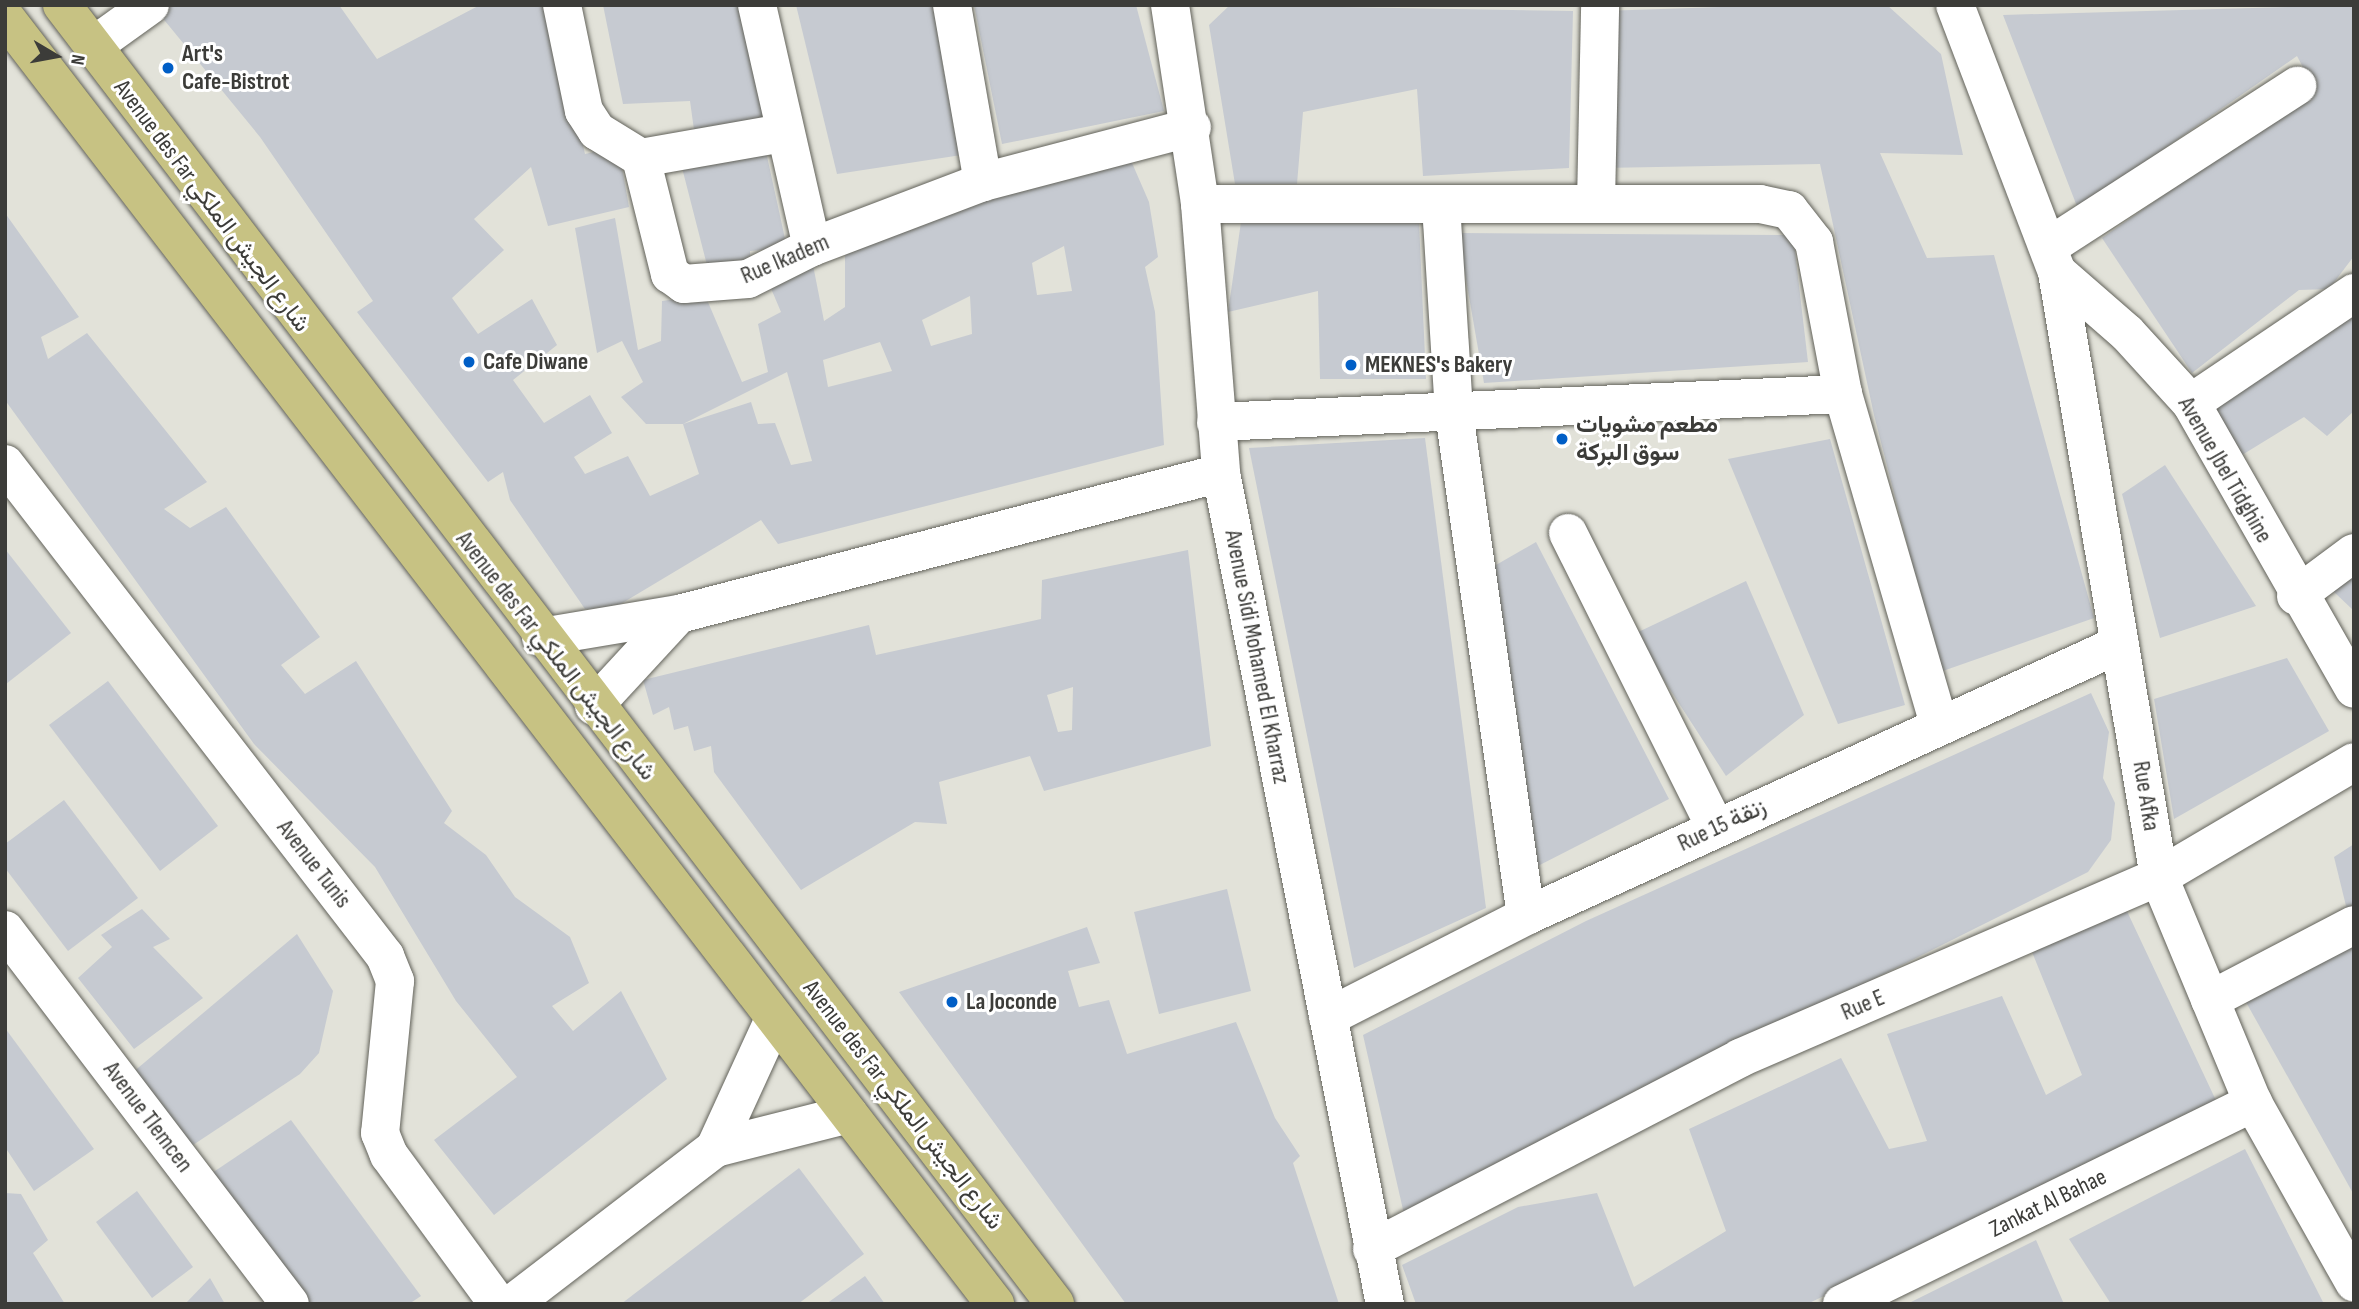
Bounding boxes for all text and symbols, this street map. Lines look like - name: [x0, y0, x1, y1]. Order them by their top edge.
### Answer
- north arrow: [21, 21, 91, 91]
- place label: Art's Cafe-Bistrot: [182, 40, 289, 96]
- text: N: [65, 53, 89, 67]
- marker: Art's Cafe-Bistrot: [160, 60, 176, 76]
- street label: Avenue des Far شارع الجيش الملكي: [108, 74, 316, 338]
- street label: Rue Ikadem: [737, 228, 833, 290]
- place label: Cafe Diwane: [483, 348, 588, 376]
- place label: MEKNES's Bakery: [1365, 351, 1513, 379]
- marker: Cafe Diwane: [461, 354, 477, 370]
- marker: MEKNES's Bakery: [1343, 357, 1359, 373]
- street label: Avenue Jbel Tidghine: [2172, 392, 2278, 548]
- place label: مطعم مشويات سوق البركة: [1576, 411, 1718, 467]
- marker: مطعم مشويات سوق البركة: [1554, 431, 1570, 447]
- street label: Avenue des Far شارع الجيش الملكي: [450, 526, 662, 786]
- street label: Avenue Sidi Mohamed El Kharraz: [1218, 528, 1296, 786]
- street label: Rue Afka: [2126, 759, 2166, 833]
- street label: Rue 15 زنقة: [1673, 792, 1771, 858]
- street label: Avenue Tunis: [271, 814, 357, 914]
- street label: Avenue des Far شارع الجيش الملكي: [797, 975, 1009, 1235]
- street label: Rue E: [1837, 983, 1889, 1027]
- place label: La Joconde: [966, 988, 1057, 1016]
- marker: La Joconde: [944, 994, 960, 1010]
- street label: Avenue Tlemcen: [97, 1056, 199, 1178]
- street label: Zankat Al Bahae: [1985, 1162, 2111, 1244]

